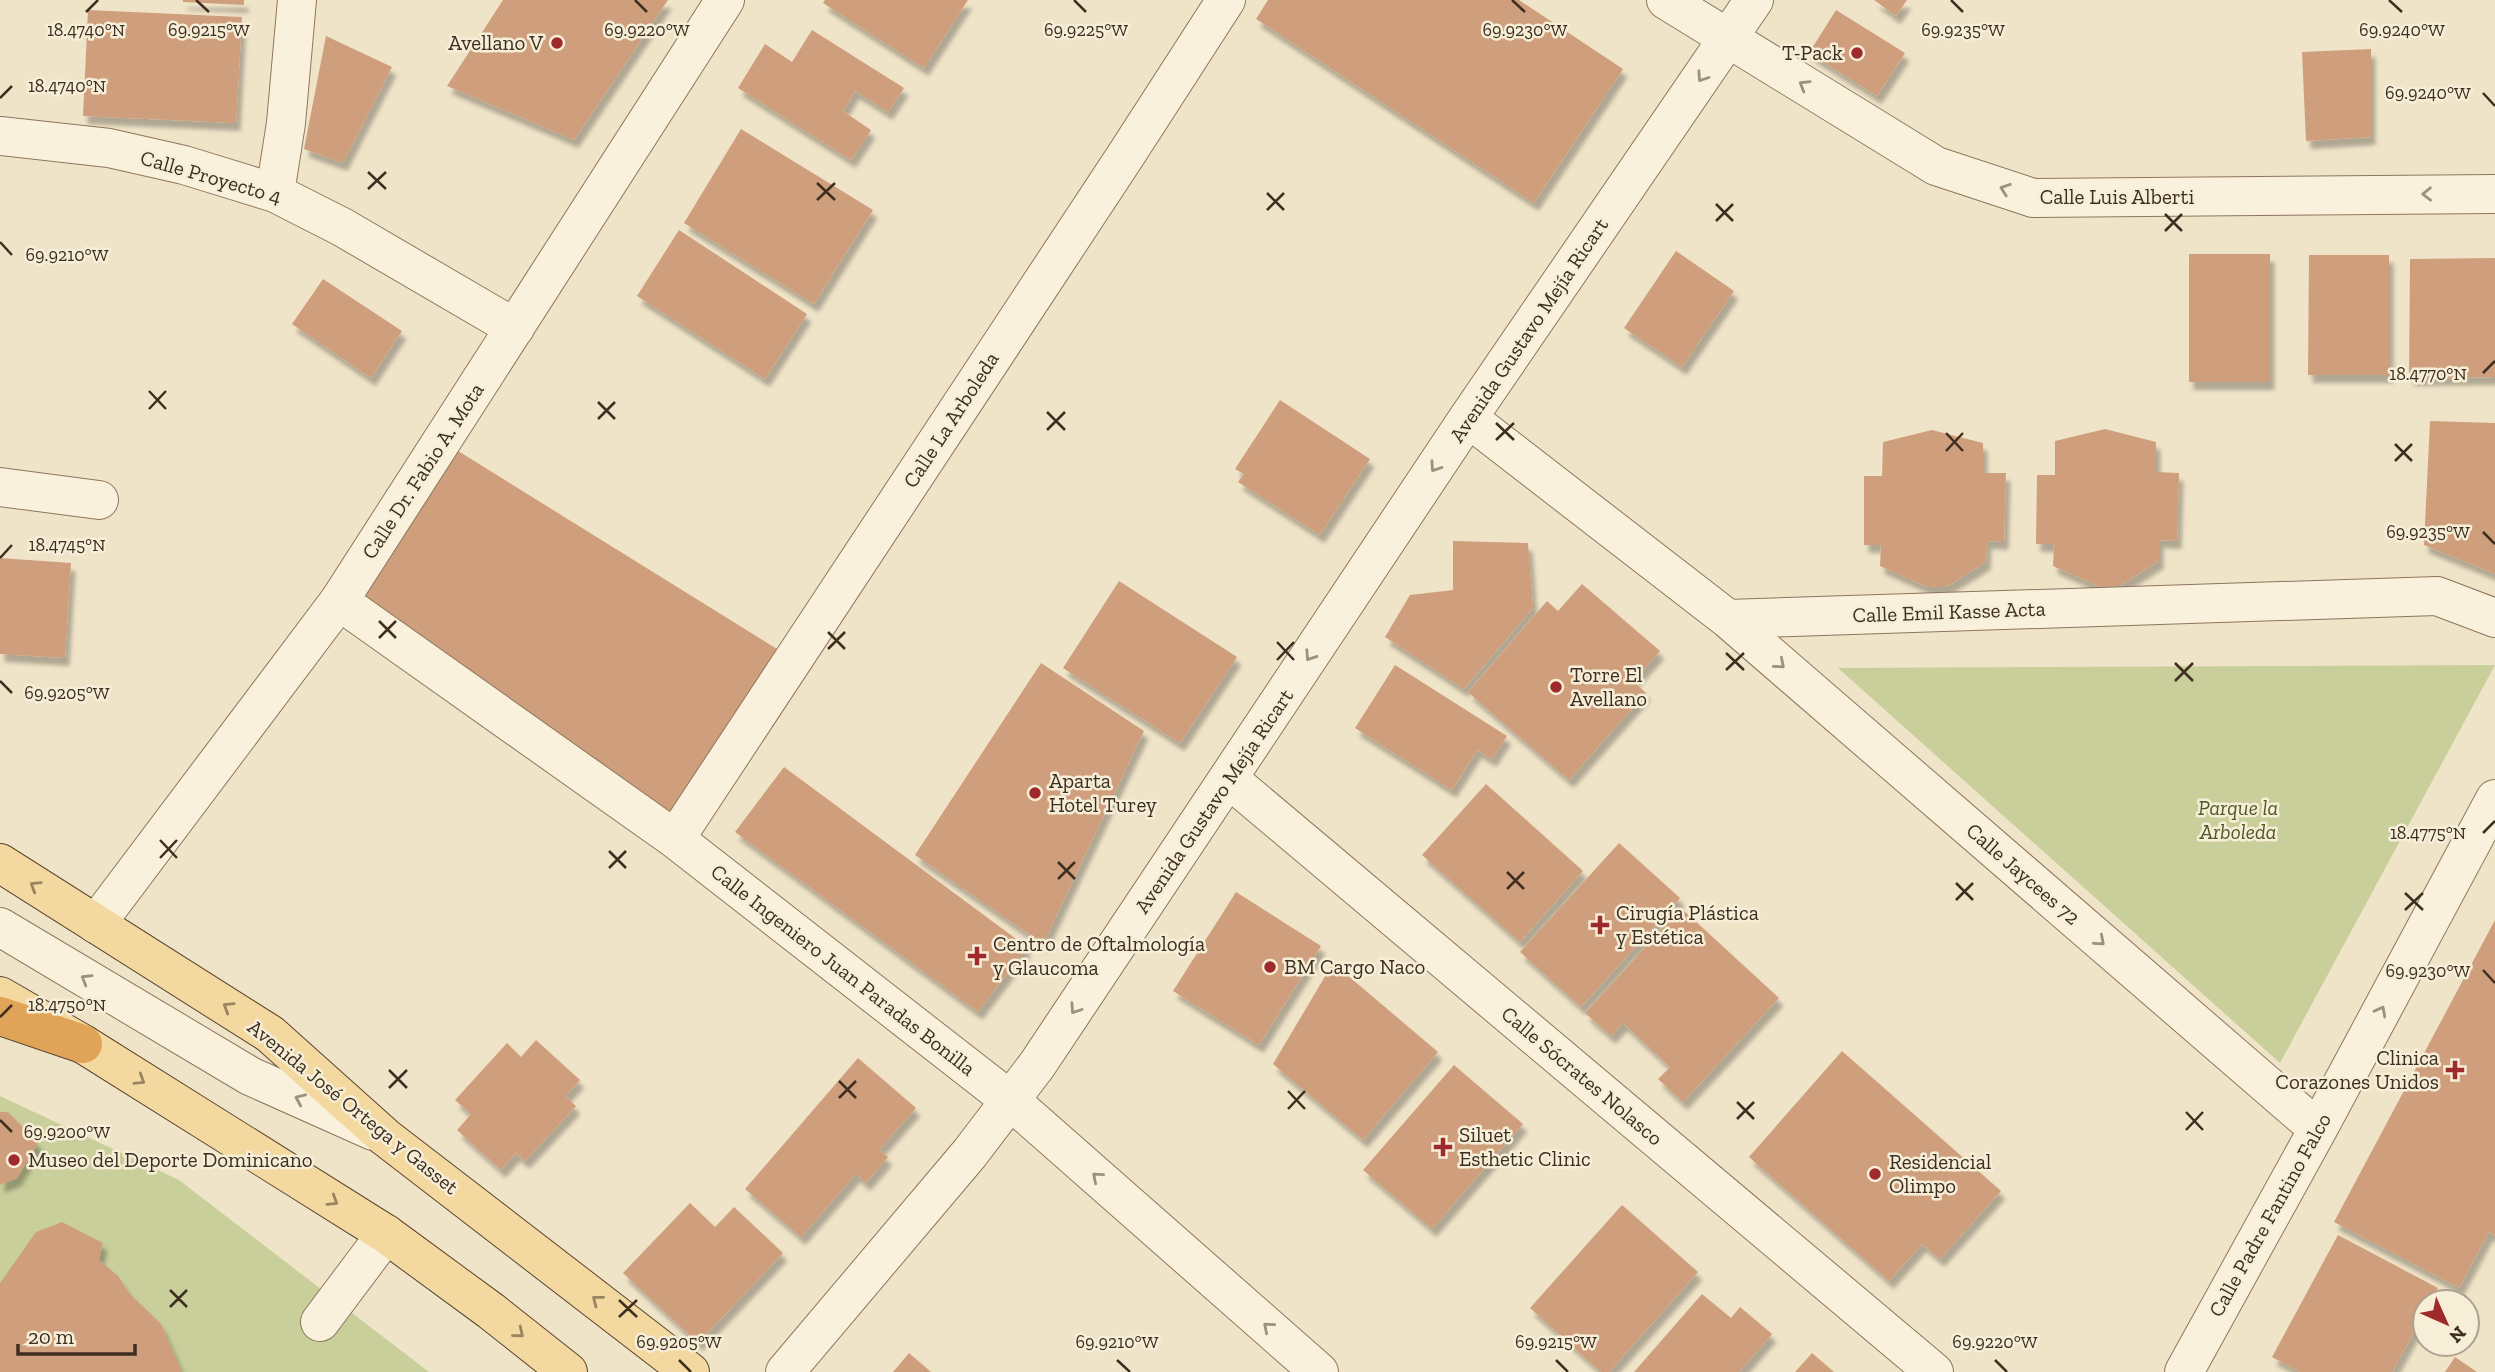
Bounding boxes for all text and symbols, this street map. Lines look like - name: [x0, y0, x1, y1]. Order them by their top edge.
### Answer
- text: 18.4740°N: [47, 19, 125, 41]
- text: 69.9215°W: [168, 19, 250, 41]
- text: 69.9220°W: [604, 19, 690, 41]
- text: 69.9225°W: [1044, 19, 1128, 41]
- text: 69.9230°W: [1483, 19, 1568, 41]
- text: 69.9235°W: [1921, 19, 2005, 41]
- text: 69.9240°W: [2359, 19, 2445, 41]
- place label: Avellano V: [448, 30, 543, 55]
- marker: Avellano V: [549, 35, 565, 51]
- place label: T-Pack: [1782, 40, 1843, 65]
- marker: T-Pack: [1849, 45, 1865, 61]
- one-way arrow: [1698, 69, 1710, 82]
- text: 18.4740°N: [28, 75, 106, 97]
- one-way arrow: [1798, 80, 1811, 93]
- text: 69.9240°W: [2385, 82, 2471, 104]
- street label: Calle Proyecto 4: [138, 144, 285, 209]
- one-way arrow: [1999, 183, 2011, 197]
- street label: Calle Luis Alberti: [2040, 184, 2194, 209]
- one-way arrow: [2421, 186, 2432, 202]
- street label: Avenida Gustavo Mejía Ricart: [1444, 213, 1614, 447]
- text: 69.9210°W: [26, 244, 109, 266]
- street label: Calle La Arboleda: [897, 347, 1004, 492]
- text: 18.4770°N: [2389, 363, 2467, 385]
- street label: Calle Dr. Fabio A. Mota: [356, 378, 489, 563]
- one-way arrow: [1431, 459, 1444, 472]
- text: 69.9235°W: [2386, 521, 2470, 543]
- text: 18.4745°N: [28, 534, 106, 556]
- street label: Calle Emil Kasse Acta: [1852, 596, 2046, 627]
- one-way arrow: [1305, 649, 1318, 662]
- one-way arrow: [1772, 656, 1785, 668]
- place label: Torre El Avellano: [1570, 662, 1647, 711]
- marker: Torre El Avellano: [1548, 679, 1564, 695]
- text: 69.9205°W: [24, 682, 110, 704]
- street label: Avenida Gustavo Mejía Ricart: [1129, 684, 1299, 918]
- place label: Aparta Hotel Turey: [1049, 768, 1157, 817]
- marker: Aparta Hotel Turey: [1027, 785, 1043, 801]
- park label: Parque la Arboleda: [2198, 795, 2278, 844]
- street label: Calle Jaycees 72: [1961, 817, 2085, 930]
- text: 18.4775°N: [2390, 822, 2466, 844]
- street label: Calle Ingeniero Juan Paradas Bonilla: [706, 859, 981, 1081]
- one-way arrow: [30, 881, 43, 894]
- place label: Cirugía Plástica y Estética: [1616, 900, 1759, 949]
- marker: Cirugía Plástica y Estética: [1590, 915, 1610, 935]
- place label: Centro de Oftalmología y Glaucoma: [993, 931, 1205, 980]
- one-way arrow: [2092, 933, 2105, 945]
- marker: Centro de Oftalmología y Glaucoma: [967, 946, 987, 966]
- place label: BM Cargo Naco: [1284, 954, 1425, 979]
- marker: BM Cargo Naco: [1262, 959, 1278, 975]
- text: 69.9230°W: [2386, 960, 2471, 982]
- one-way arrow: [81, 974, 94, 987]
- text: 18.4750°N: [28, 994, 106, 1016]
- one-way arrow: [1071, 1001, 1083, 1014]
- street label: Calle Sócrates Nolasco: [1497, 1001, 1668, 1150]
- one-way arrow: [222, 1002, 235, 1015]
- one-way arrow: [2373, 1006, 2386, 1018]
- street label: Avenida José Ortega y Gasset: [243, 1014, 464, 1199]
- place label: Clinica Corazones Unidos: [2275, 1045, 2439, 1094]
- marker: Clinica Corazones Unidos: [2445, 1060, 2465, 1080]
- one-way arrow: [133, 1072, 146, 1085]
- one-way arrow: [295, 1093, 307, 1107]
- street label: Calle Padre Fantino Falco: [2203, 1109, 2336, 1321]
- text: 69.9200°W: [24, 1121, 110, 1143]
- place label: Siluet Esthetic Clinic: [1459, 1122, 1591, 1171]
- marker: Siluet Esthetic Clinic: [1433, 1137, 1453, 1157]
- place label: Museo del Deporte Dominicano: [28, 1147, 313, 1172]
- place label: Residencial Olimpo: [1889, 1149, 1992, 1198]
- marker: Museo del Deporte Dominicano: [6, 1152, 22, 1168]
- marker: Residencial Olimpo: [1867, 1166, 1883, 1182]
- one-way arrow: [1092, 1173, 1105, 1185]
- one-way arrow: [326, 1192, 339, 1205]
- north arrow: [2411, 1288, 2481, 1358]
- one-way arrow: [592, 1296, 605, 1309]
- scale bar: [18, 1312, 135, 1356]
- text: N: [2444, 1321, 2471, 1348]
- one-way arrow: [1263, 1323, 1276, 1335]
- text: 20 m: [28, 1324, 74, 1349]
- one-way arrow: [511, 1324, 523, 1337]
- text: 69.9205°W: [636, 1331, 722, 1353]
- text: 69.9210°W: [1076, 1331, 1159, 1353]
- text: 69.9215°W: [1515, 1331, 1597, 1353]
- text: 69.9220°W: [1952, 1331, 2038, 1353]

